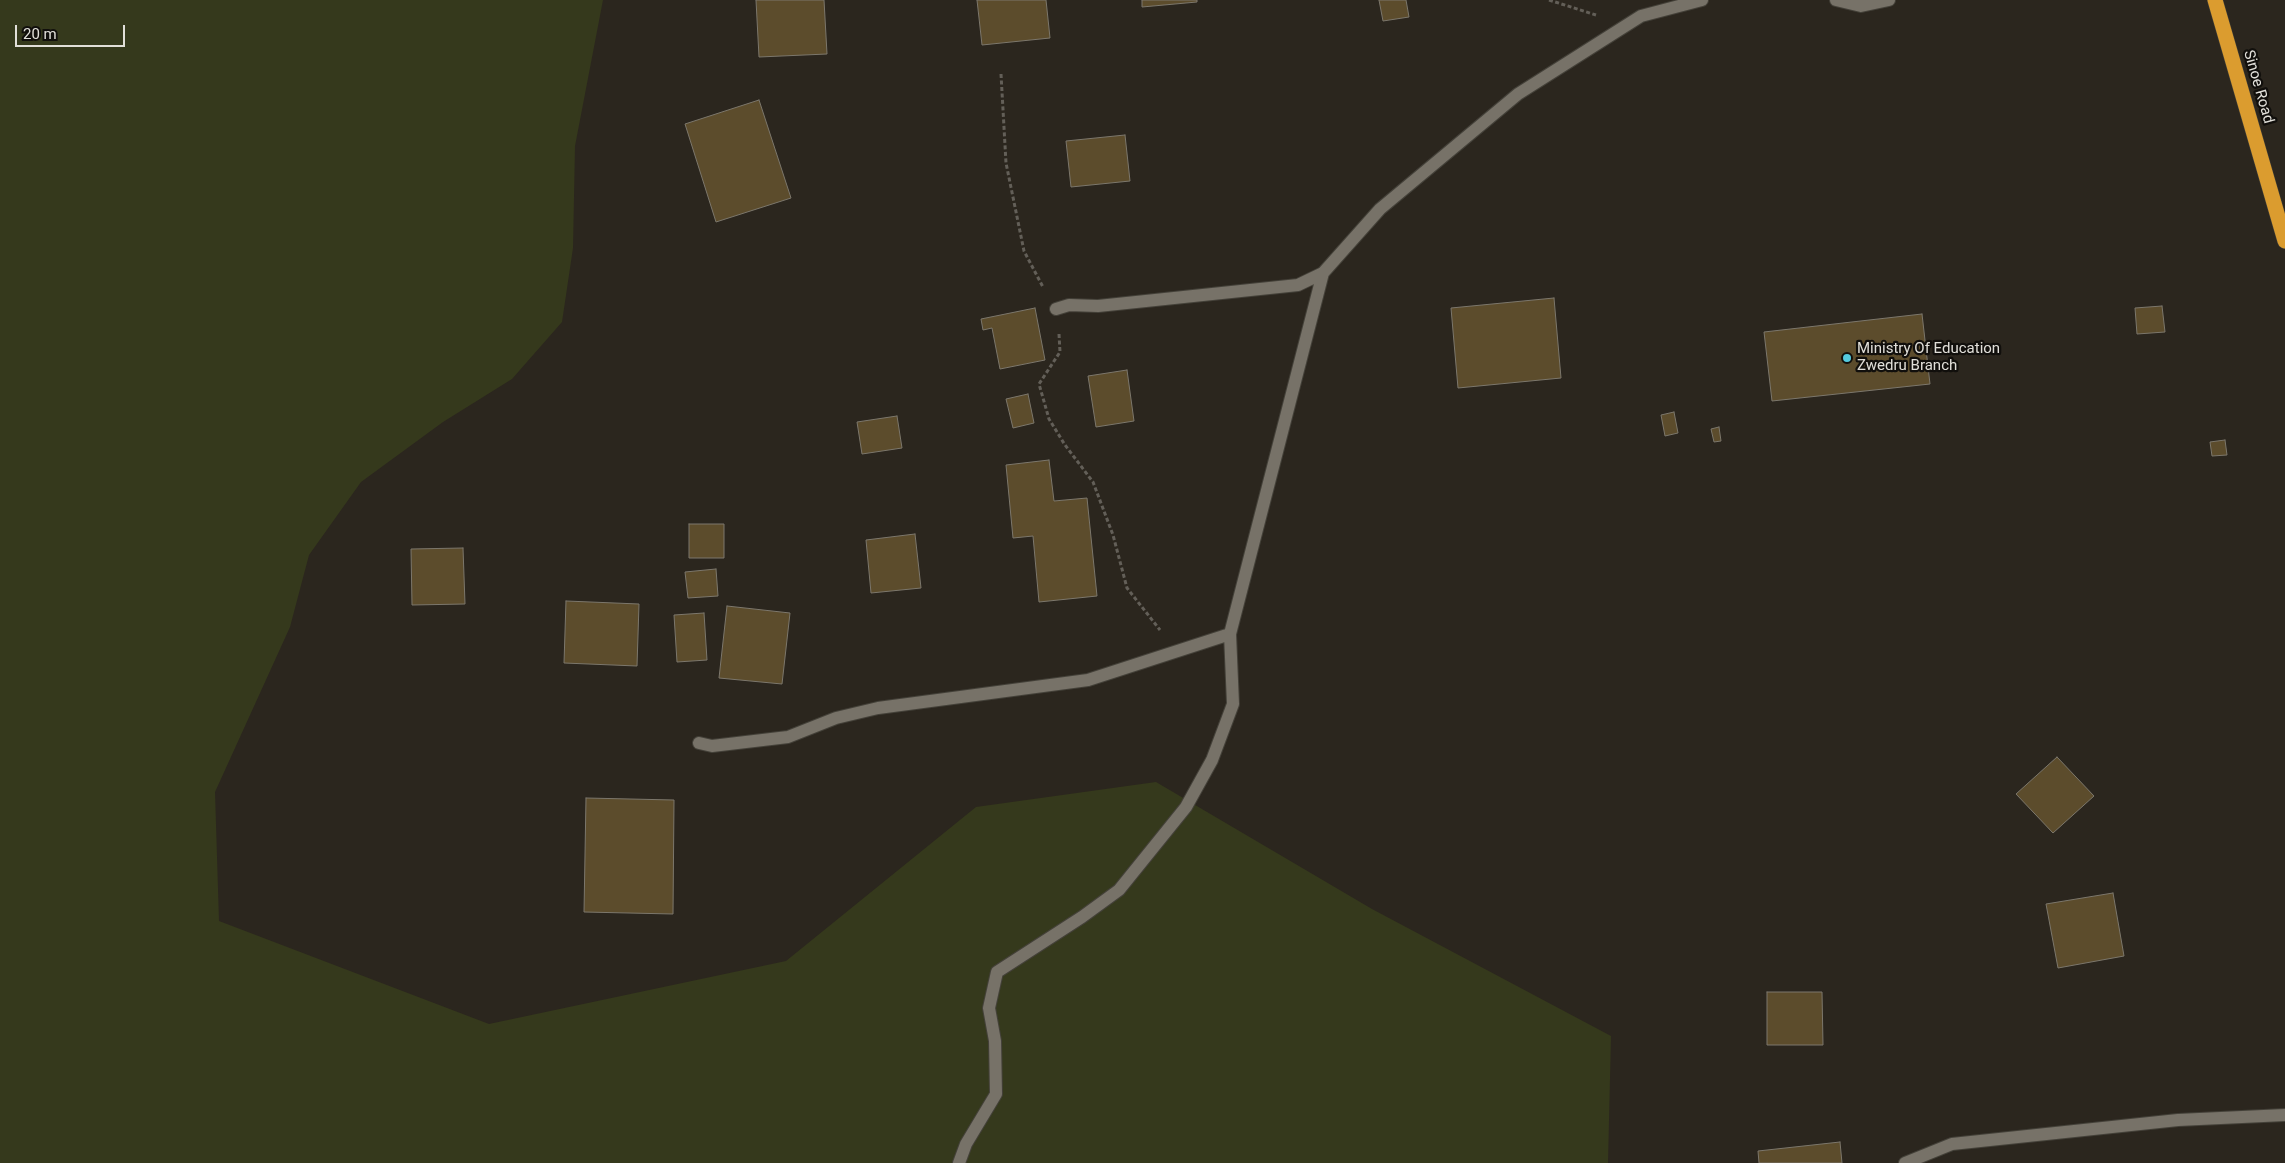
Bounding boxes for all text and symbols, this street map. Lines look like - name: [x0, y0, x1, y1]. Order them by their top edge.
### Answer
- scale bar: [18, 15, 128, 47]
- text: 20 m: [23, 25, 57, 43]
- street label: Sinoe Road: [2239, 48, 2277, 126]
- place label: Ministry Of Education Zwedru Branch: [1857, 340, 2000, 375]
- marker: Ministry Of Education Zwedru Branch: [1841, 352, 1853, 364]

